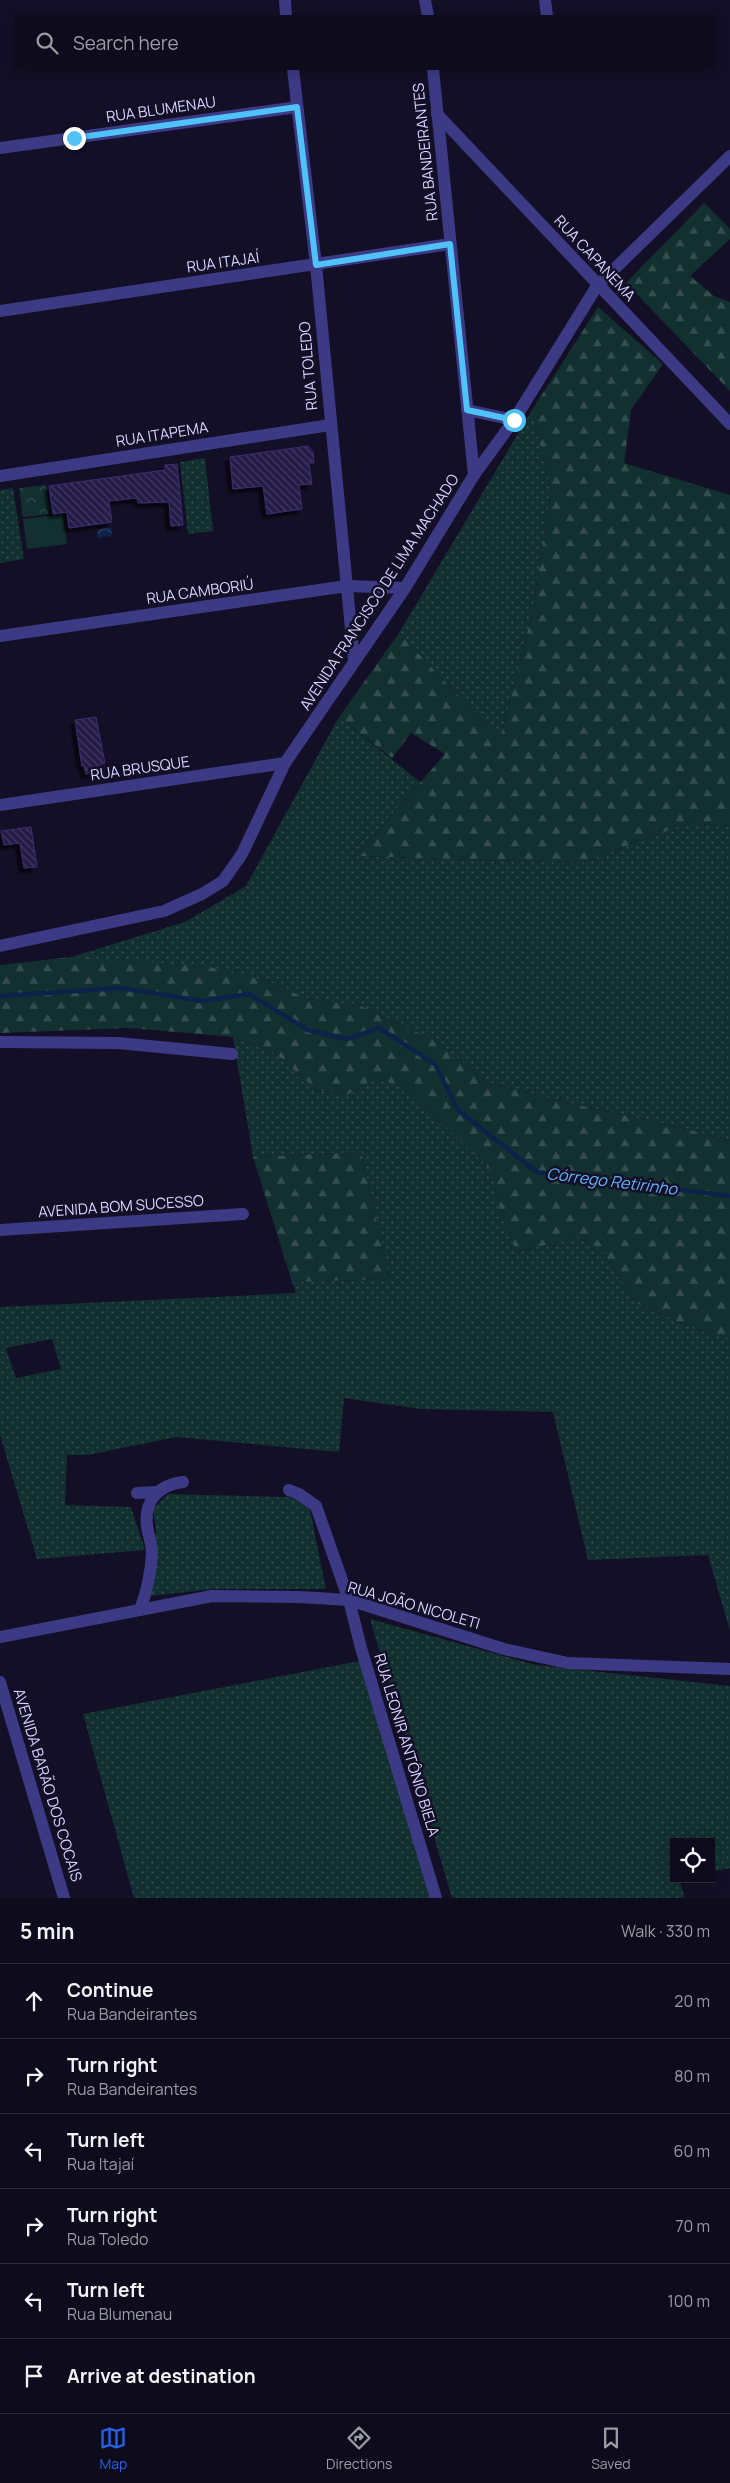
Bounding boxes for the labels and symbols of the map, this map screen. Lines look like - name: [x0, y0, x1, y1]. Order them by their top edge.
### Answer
- street label: RUA BANDEIRANTES: [407, 82, 443, 222]
- street label: RUA BLUMENAU: [105, 91, 217, 127]
- route end: [63, 127, 86, 150]
- street label: RUA CAPANEMA: [550, 210, 641, 306]
- street label: RUA ITAJAÍ: [185, 246, 261, 278]
- street label: RUA TOLEDO: [294, 321, 322, 411]
- route start: [503, 409, 526, 432]
- street label: RUA ITAPEMA: [114, 416, 210, 452]
- street label: AVENIDA FRANCISCO DE LIMA MACHADO: [294, 470, 464, 714]
- street label: RUA CAMBORIÚ: [145, 573, 255, 609]
- street label: RUA BRUSQUE: [89, 751, 191, 785]
- water label: Córrego Retirinho: [545, 1162, 680, 1200]
- street label: AVENIDA BOM SUCESSO: [37, 1190, 205, 1222]
- street label: RUA JOÃO NICOLETI: [345, 1576, 483, 1634]
- street label: RUA LEONIR ANTÔNIO BIELA: [369, 1651, 445, 1840]
- street label: AVENIDA BARÃO DOS COCAIS: [9, 1686, 87, 1884]

